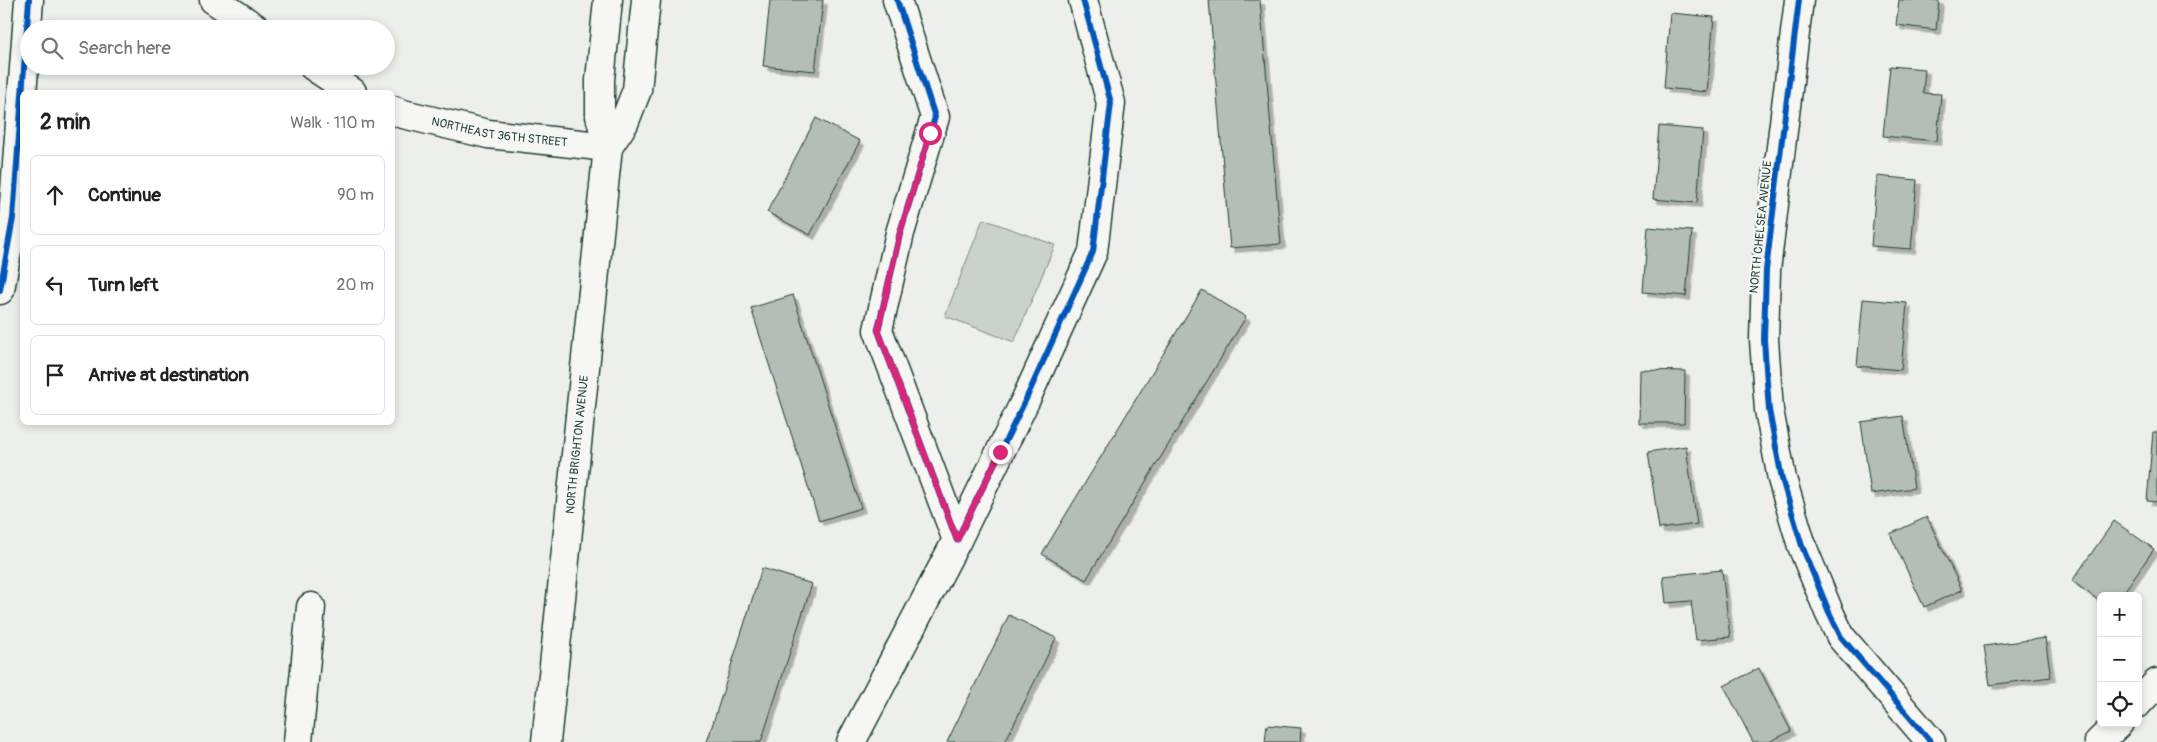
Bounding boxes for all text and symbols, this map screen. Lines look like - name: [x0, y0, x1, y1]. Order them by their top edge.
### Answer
- search box: [20, 20, 395, 75]
- icon: search: [38, 34, 66, 62]
- text: Search here: [78, 36, 171, 60]
- text: 2 min: [40, 109, 90, 136]
- text: Walk · 110 m: [290, 113, 375, 133]
- street label: NORTHEAST 36TH STREET: [430, 113, 568, 150]
- route start: [919, 122, 942, 145]
- street label: NORTH CHELSEA AVENUE: [1747, 160, 1775, 294]
- icon: ahead: [41, 181, 69, 209]
- text: Continue: [88, 183, 161, 207]
- text: 90 m: [337, 185, 374, 205]
- icon: left: [41, 271, 69, 299]
- text: Turn left: [88, 273, 158, 297]
- text: 20 m: [336, 275, 374, 295]
- icon: arrive: [41, 361, 69, 389]
- text: Arrive at destination: [88, 363, 249, 387]
- street label: NORTH BRIGHTON AVENUE: [562, 375, 592, 515]
- route end: [989, 441, 1012, 464]
- map controls: [2097, 592, 2142, 727]
- button: +: [2097, 592, 2142, 637]
- button: −: [2097, 637, 2142, 682]
- button: locate: [2097, 682, 2142, 727]

